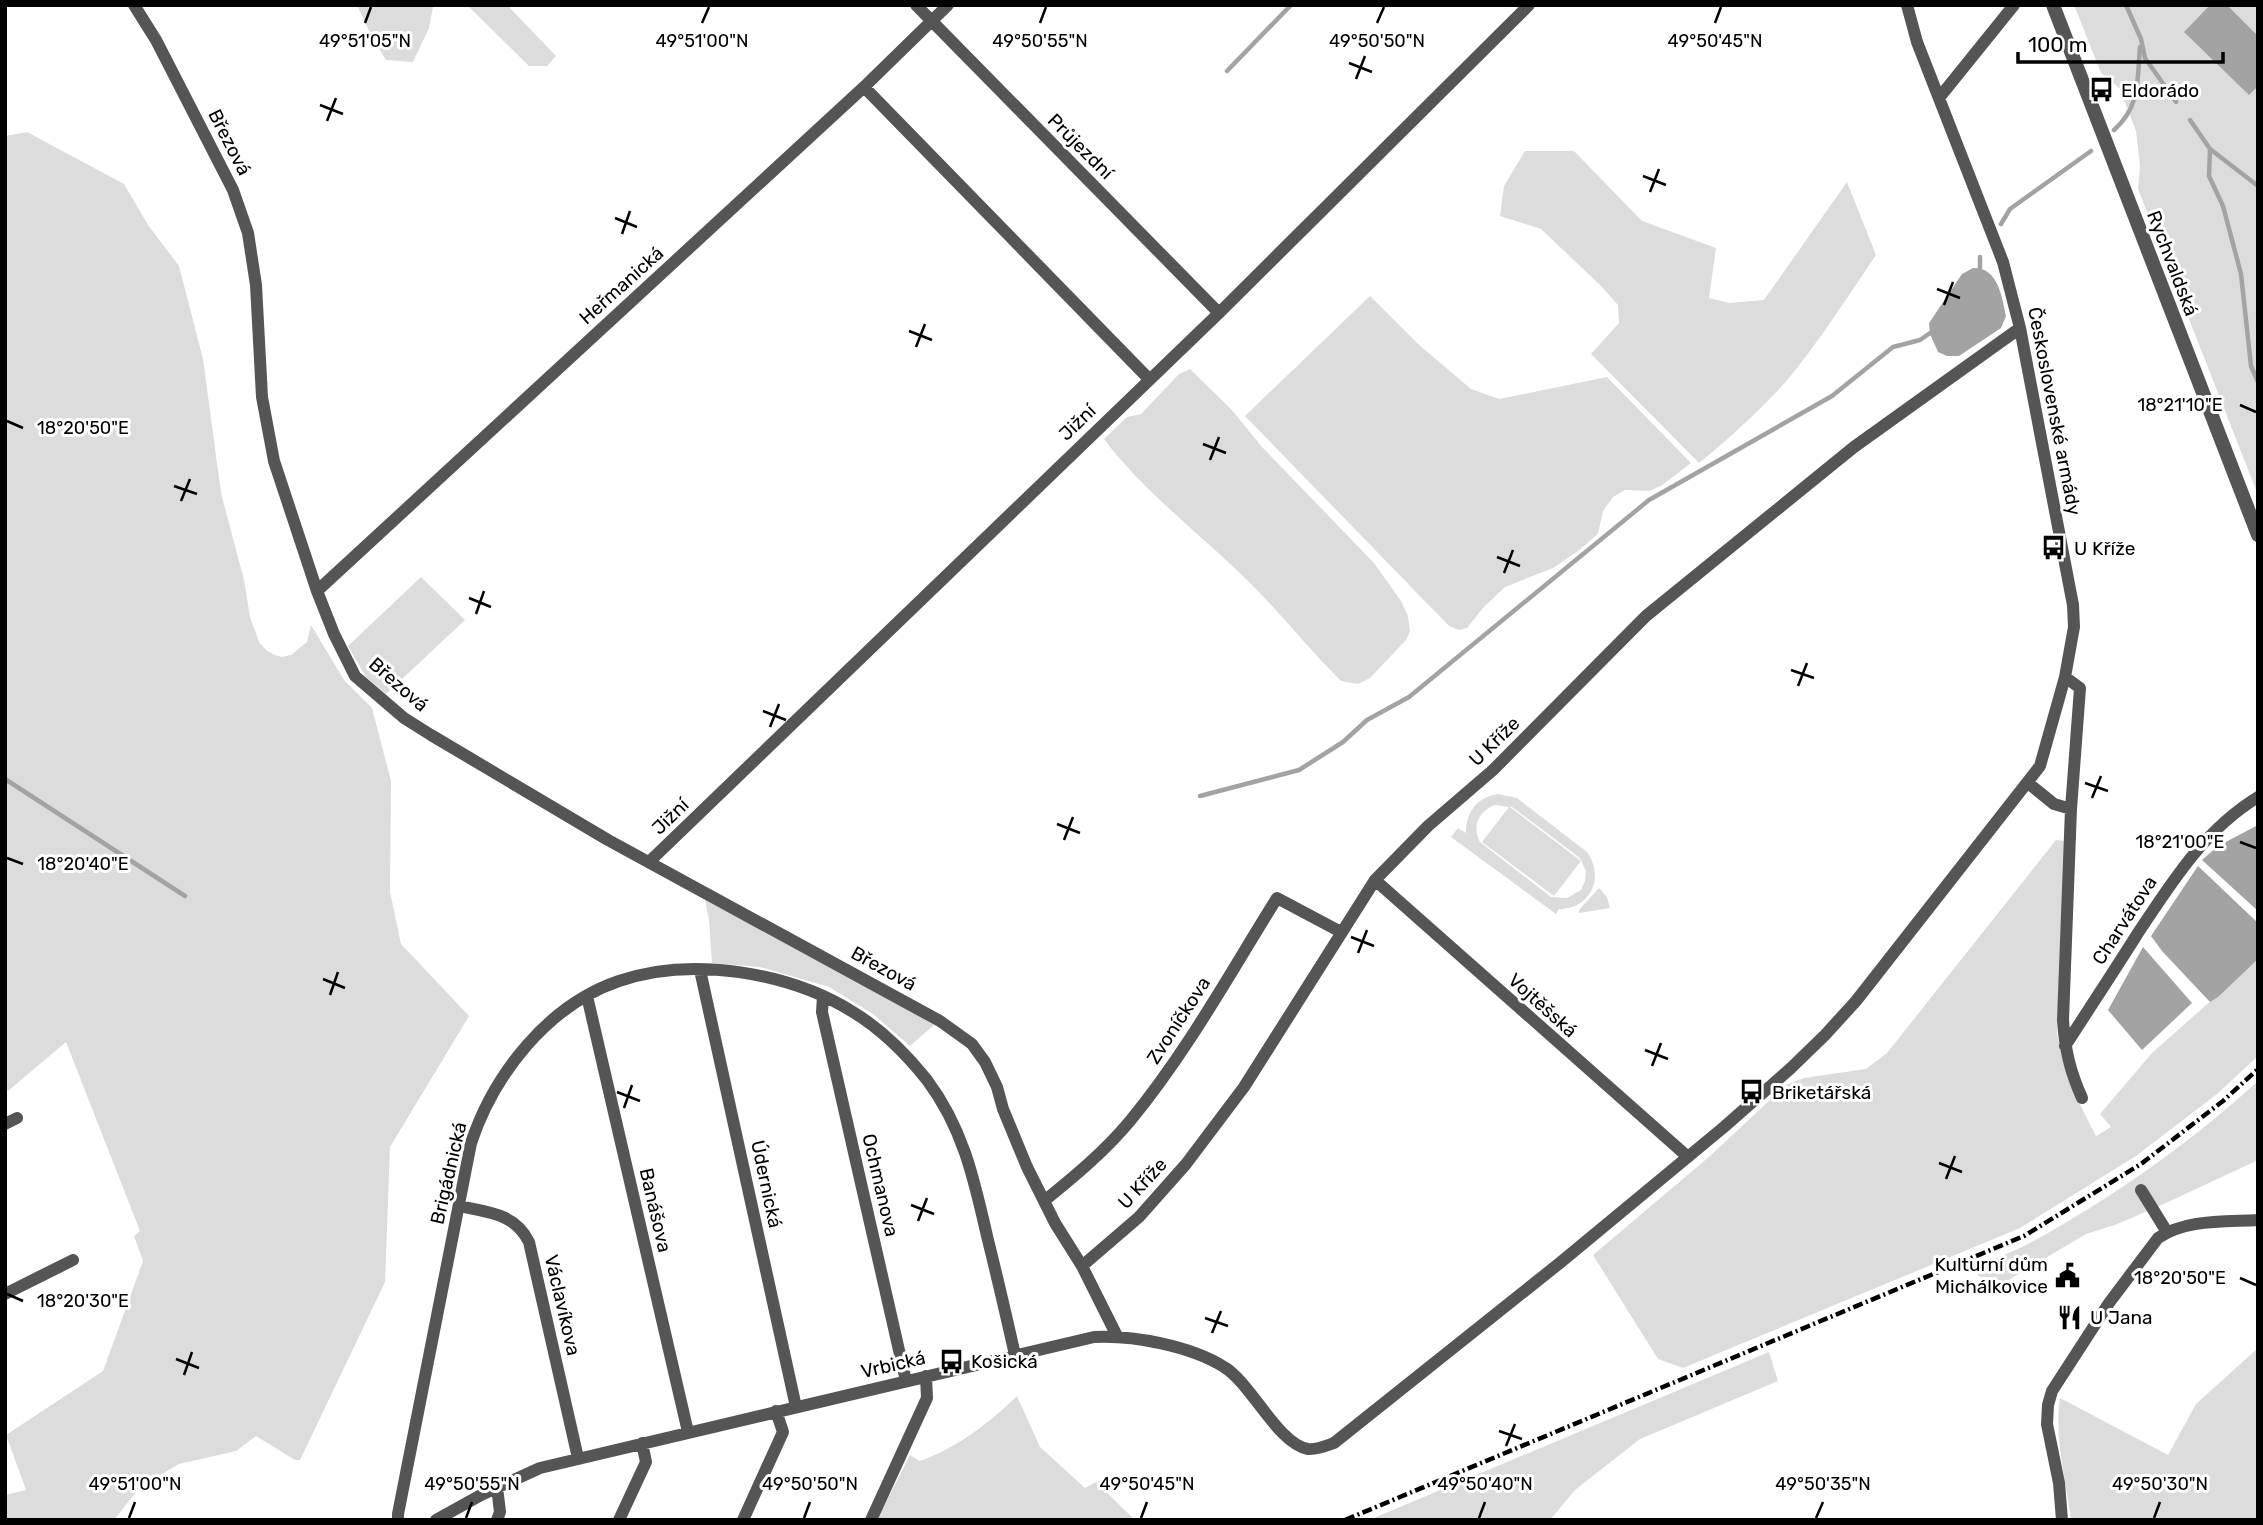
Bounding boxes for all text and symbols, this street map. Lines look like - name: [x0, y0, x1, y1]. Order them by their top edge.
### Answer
- scale bar: [2018, 21, 2223, 65]
- text: 49°51'05"N: [319, 30, 411, 52]
- text: 49°51'00"N: [656, 30, 748, 52]
- text: 49°50'55"N: [992, 30, 1088, 52]
- text: 49°50'50"N: [1329, 30, 1425, 52]
- text: 49°50'45"N: [1668, 30, 1762, 52]
- text: 100 m: [2028, 32, 2087, 57]
- bus stop icon: Eldorádo: [2087, 76, 2115, 104]
- place label: Eldorádo: [2121, 79, 2199, 102]
- street label: Březová: [203, 105, 256, 179]
- street label: Průjezdní: [1043, 109, 1119, 185]
- street label: Rychvaldská: [2142, 207, 2203, 319]
- street label: Heřmanická: [574, 242, 668, 329]
- street label: Československé armády: [2023, 305, 2086, 517]
- text: 18°21'10"E: [2137, 394, 2223, 416]
- street label: Jižní: [1054, 398, 1102, 445]
- text: 18°20'50"E: [37, 417, 129, 439]
- bus stop icon: U Kříže: [2040, 534, 2068, 562]
- place label: U Kříže: [2074, 537, 2135, 560]
- street label: Březová: [364, 652, 433, 716]
- street label: U Kříže: [1464, 712, 1524, 771]
- street label: Jižní: [647, 792, 695, 839]
- text: 18°21'00"E: [2136, 831, 2224, 853]
- text: 18°20'40"E: [37, 853, 129, 875]
- street label: Charvátova: [2087, 872, 2162, 969]
- street label: Březová: [847, 941, 920, 996]
- street label: Vojtěšská: [1503, 968, 1582, 1042]
- street label: Zvoníčkova: [1142, 972, 1215, 1068]
- bus stop icon: Briketářská: [1738, 1078, 1766, 1106]
- place label: Briketářská: [1772, 1081, 1871, 1104]
- street label: Brigádnická: [426, 1120, 471, 1227]
- street label: Ochmanova: [857, 1131, 904, 1239]
- street label: Údernická: [746, 1138, 787, 1230]
- street label: U Kříže: [1113, 1153, 1172, 1214]
- street label: Banášova: [635, 1166, 676, 1255]
- street label: Václavíkova: [540, 1252, 585, 1358]
- place label: Kulturní dům Michálkovice: [1934, 1253, 2048, 1298]
- public building icon: Kulturní dům Michálkovice: [2054, 1261, 2082, 1289]
- text: 18°20'50"E: [2134, 1267, 2226, 1289]
- text: 18°20'30"E: [37, 1290, 129, 1312]
- restaurant icon: U Jana: [2056, 1303, 2084, 1331]
- place label: U Jana: [2090, 1306, 2152, 1329]
- street label: Vrbická: [859, 1346, 928, 1383]
- bus stop icon: Košická: [937, 1347, 965, 1375]
- place label: Košická: [971, 1350, 1038, 1373]
- text: 49°51'00"N: [89, 1473, 181, 1495]
- text: 49°50'55"N: [424, 1473, 520, 1495]
- text: 49°50'50"N: [762, 1473, 858, 1495]
- text: 49°50'45"N: [1100, 1473, 1194, 1495]
- text: 49°50'40"N: [1437, 1473, 1533, 1495]
- text: 49°50'35"N: [1775, 1473, 1871, 1495]
- text: 49°50'30"N: [2112, 1473, 2208, 1495]

